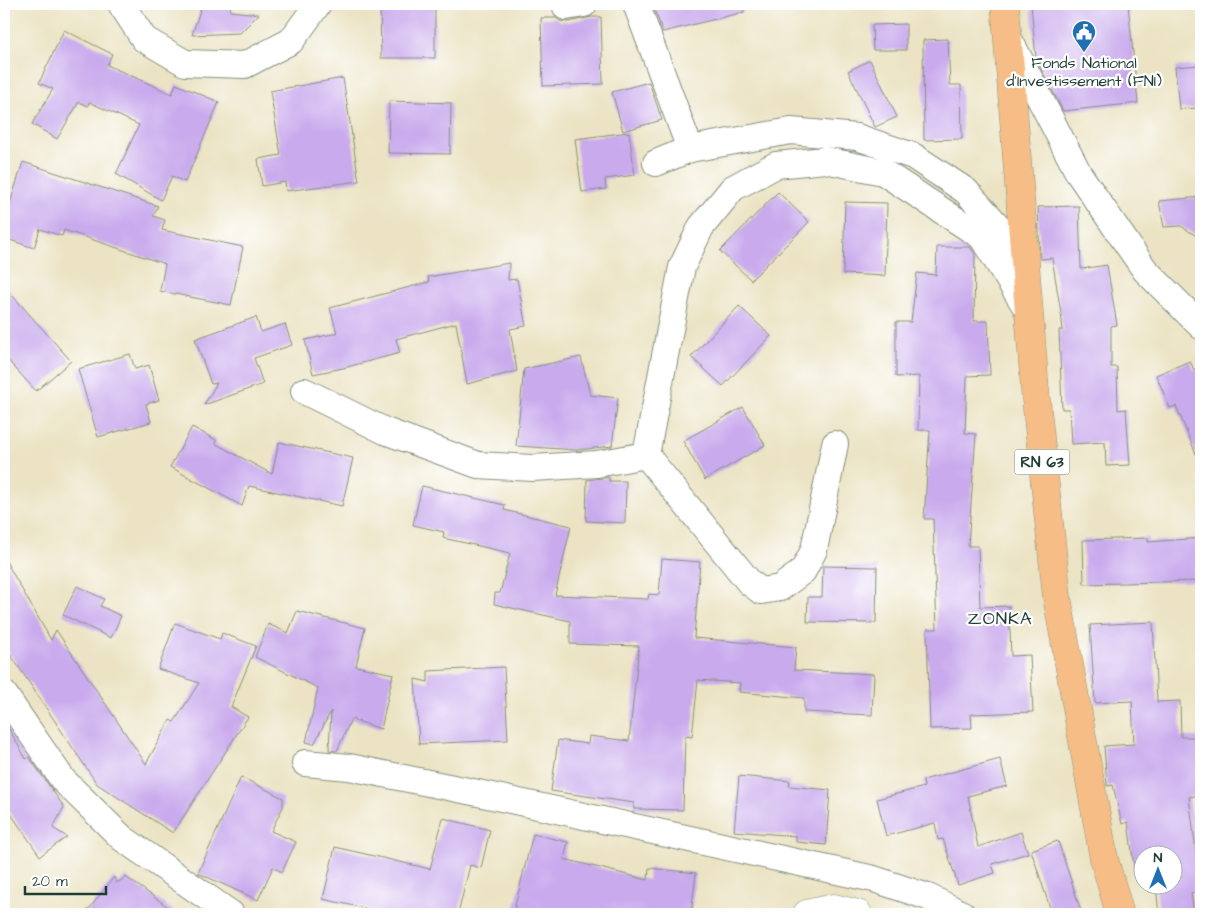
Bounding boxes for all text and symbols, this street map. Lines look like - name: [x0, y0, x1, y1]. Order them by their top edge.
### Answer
- public building icon: Fonds National d'Investissement (FNI): [1071, 19, 1097, 53]
- place label: Fonds National d'Investissement (FNI): [1006, 52, 1162, 92]
- road number: RN 63: [1014, 450, 1070, 474]
- district label: ZONKA: [968, 606, 1032, 631]
- north arrow: [1132, 846, 1182, 896]
- text: N: [1154, 848, 1163, 868]
- scale bar: [25, 863, 106, 895]
- text: 20 m: [32, 871, 68, 892]

